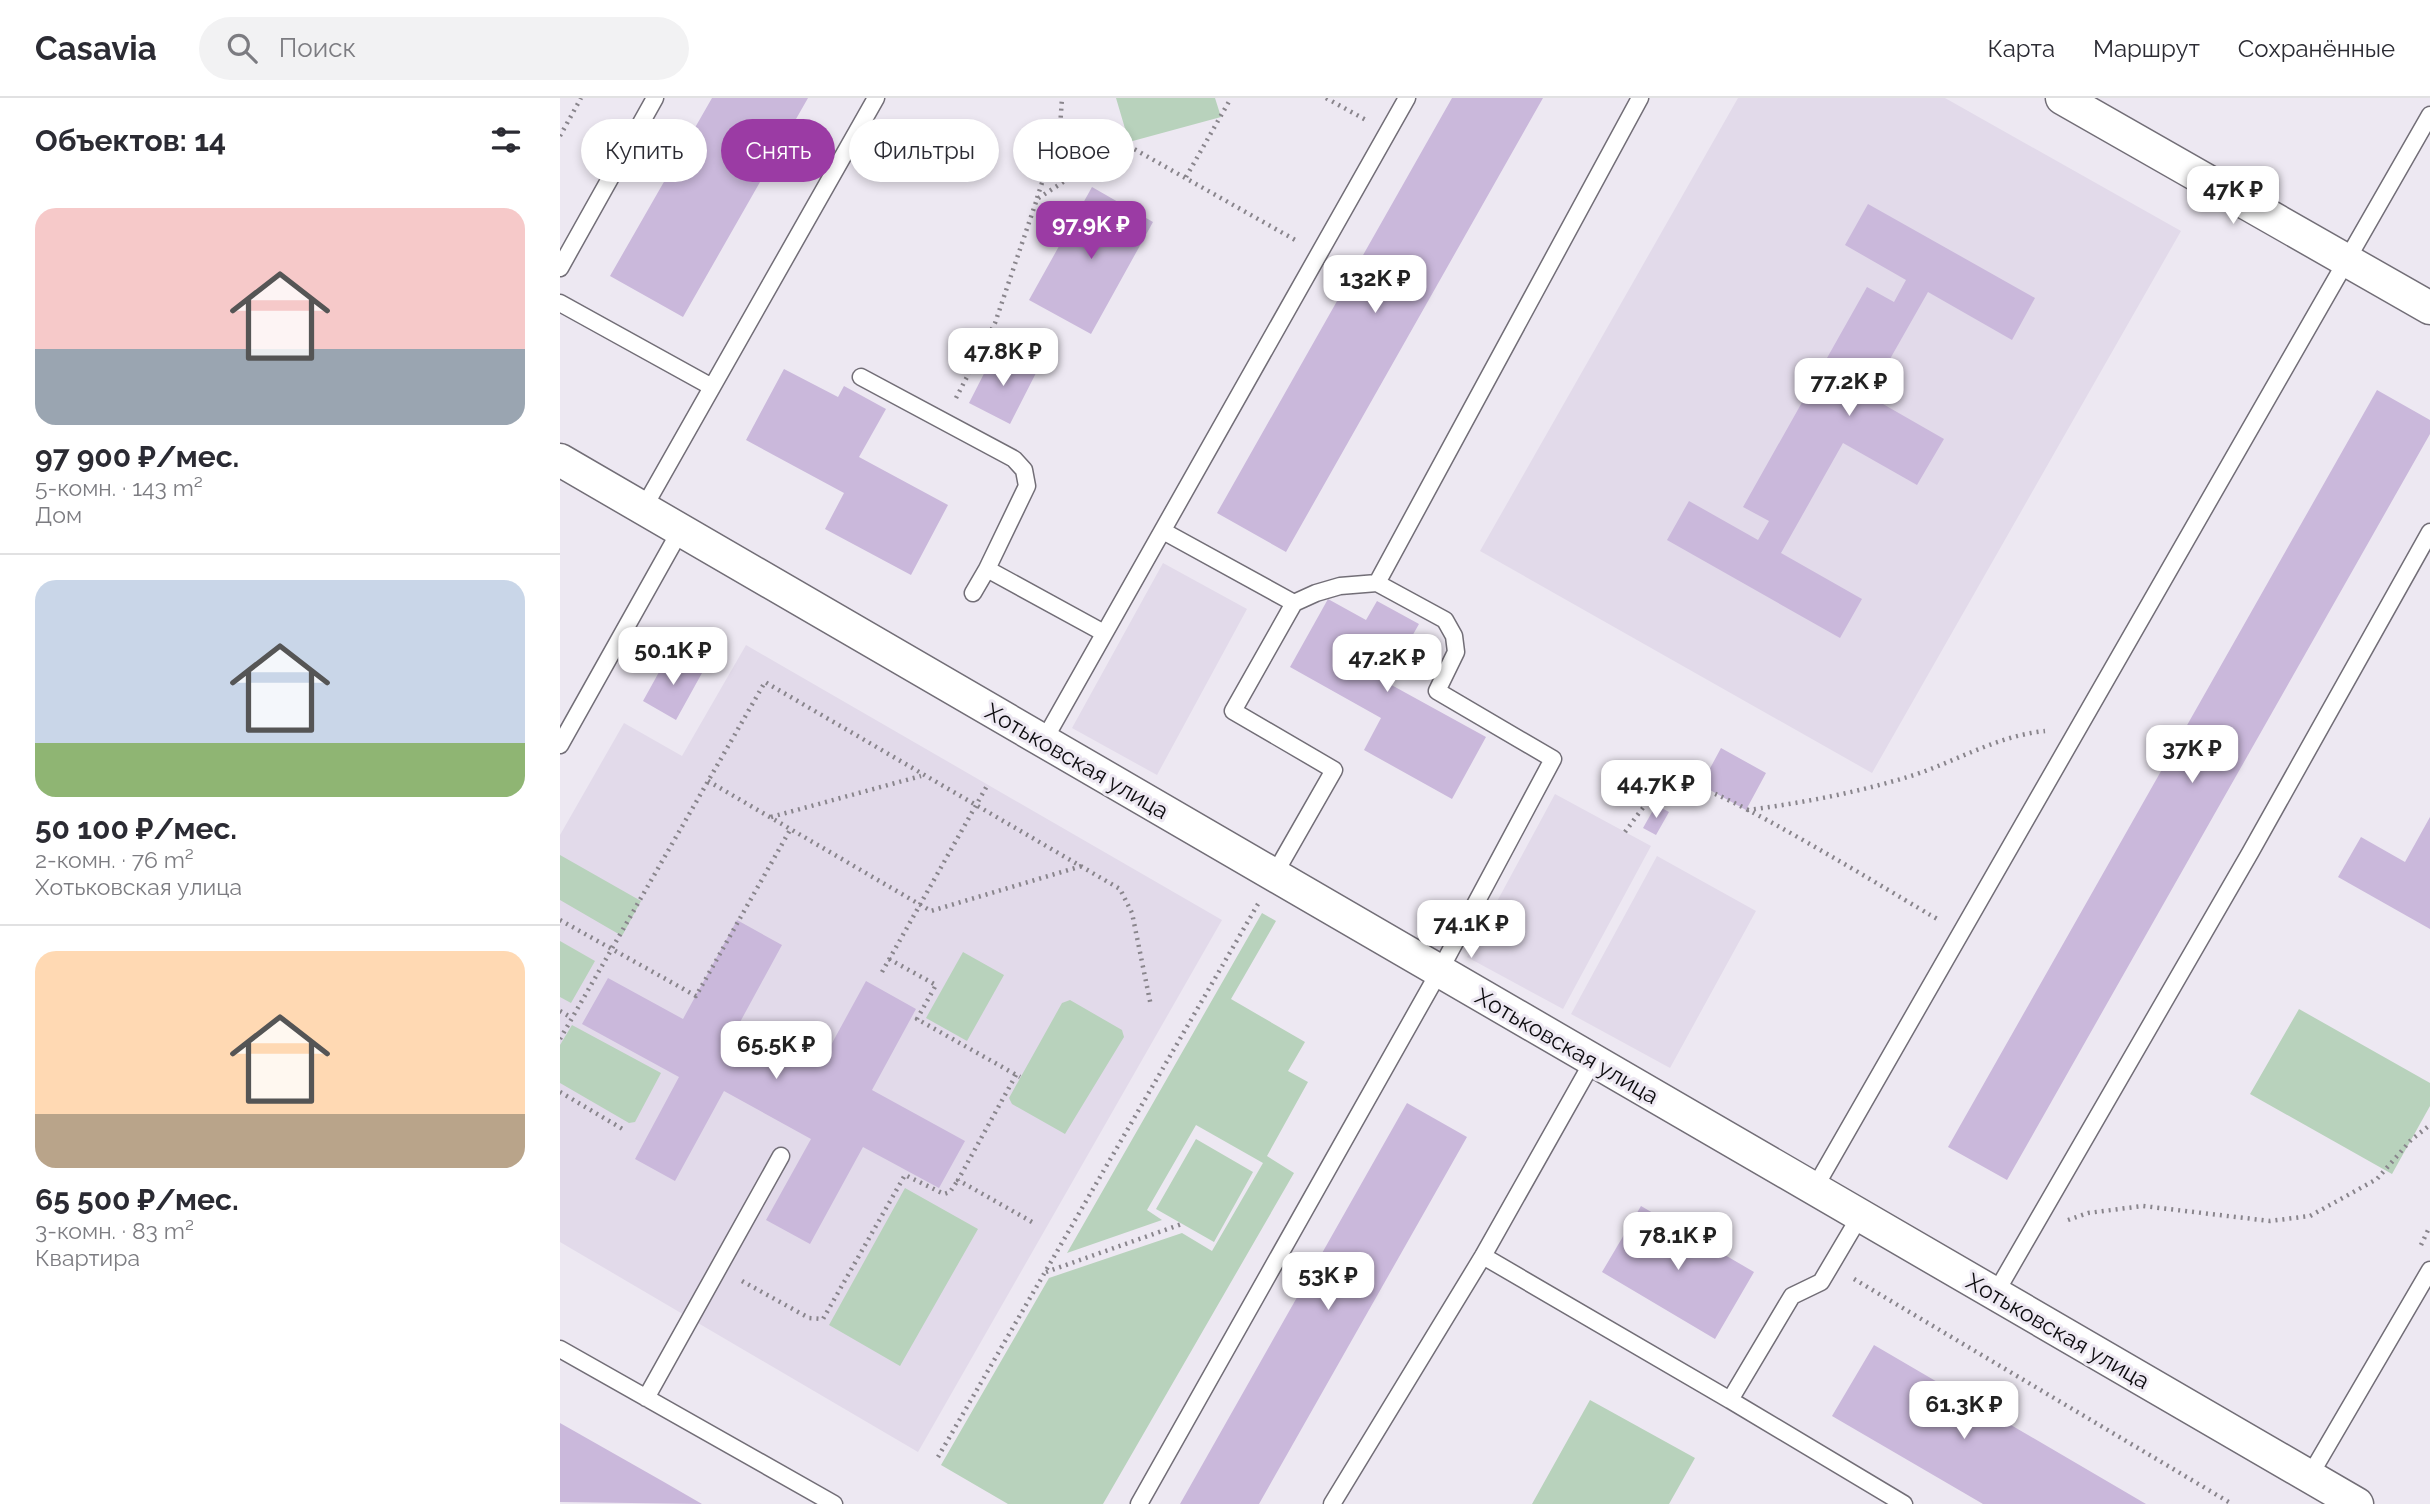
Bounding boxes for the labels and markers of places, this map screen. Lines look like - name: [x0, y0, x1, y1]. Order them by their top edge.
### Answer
- pin: 47K ₽: [2184, 166, 2282, 226]
- pin: 97.9K ₽: [1026, 202, 1156, 261]
- pin: 132K ₽: [1318, 256, 1432, 315]
- pin: 47.8K ₽: [938, 328, 1068, 388]
- pin: 77.2K ₽: [1784, 358, 1914, 418]
- pin: 50.1K ₽: [608, 628, 738, 687]
- pin: 47.2K ₽: [1322, 634, 1452, 694]
- pin: 37K ₽: [2143, 726, 2241, 785]
- pin: 44.7K ₽: [1591, 760, 1721, 820]
- pin: 74.1K ₽: [1406, 900, 1536, 960]
- pin: 65.5K ₽: [711, 1021, 841, 1081]
- pin: 78.1K ₽: [1613, 1212, 1743, 1272]
- pin: 53K ₽: [1279, 1252, 1377, 1312]
- pin: 61.3K ₽: [1899, 1382, 2029, 1441]

